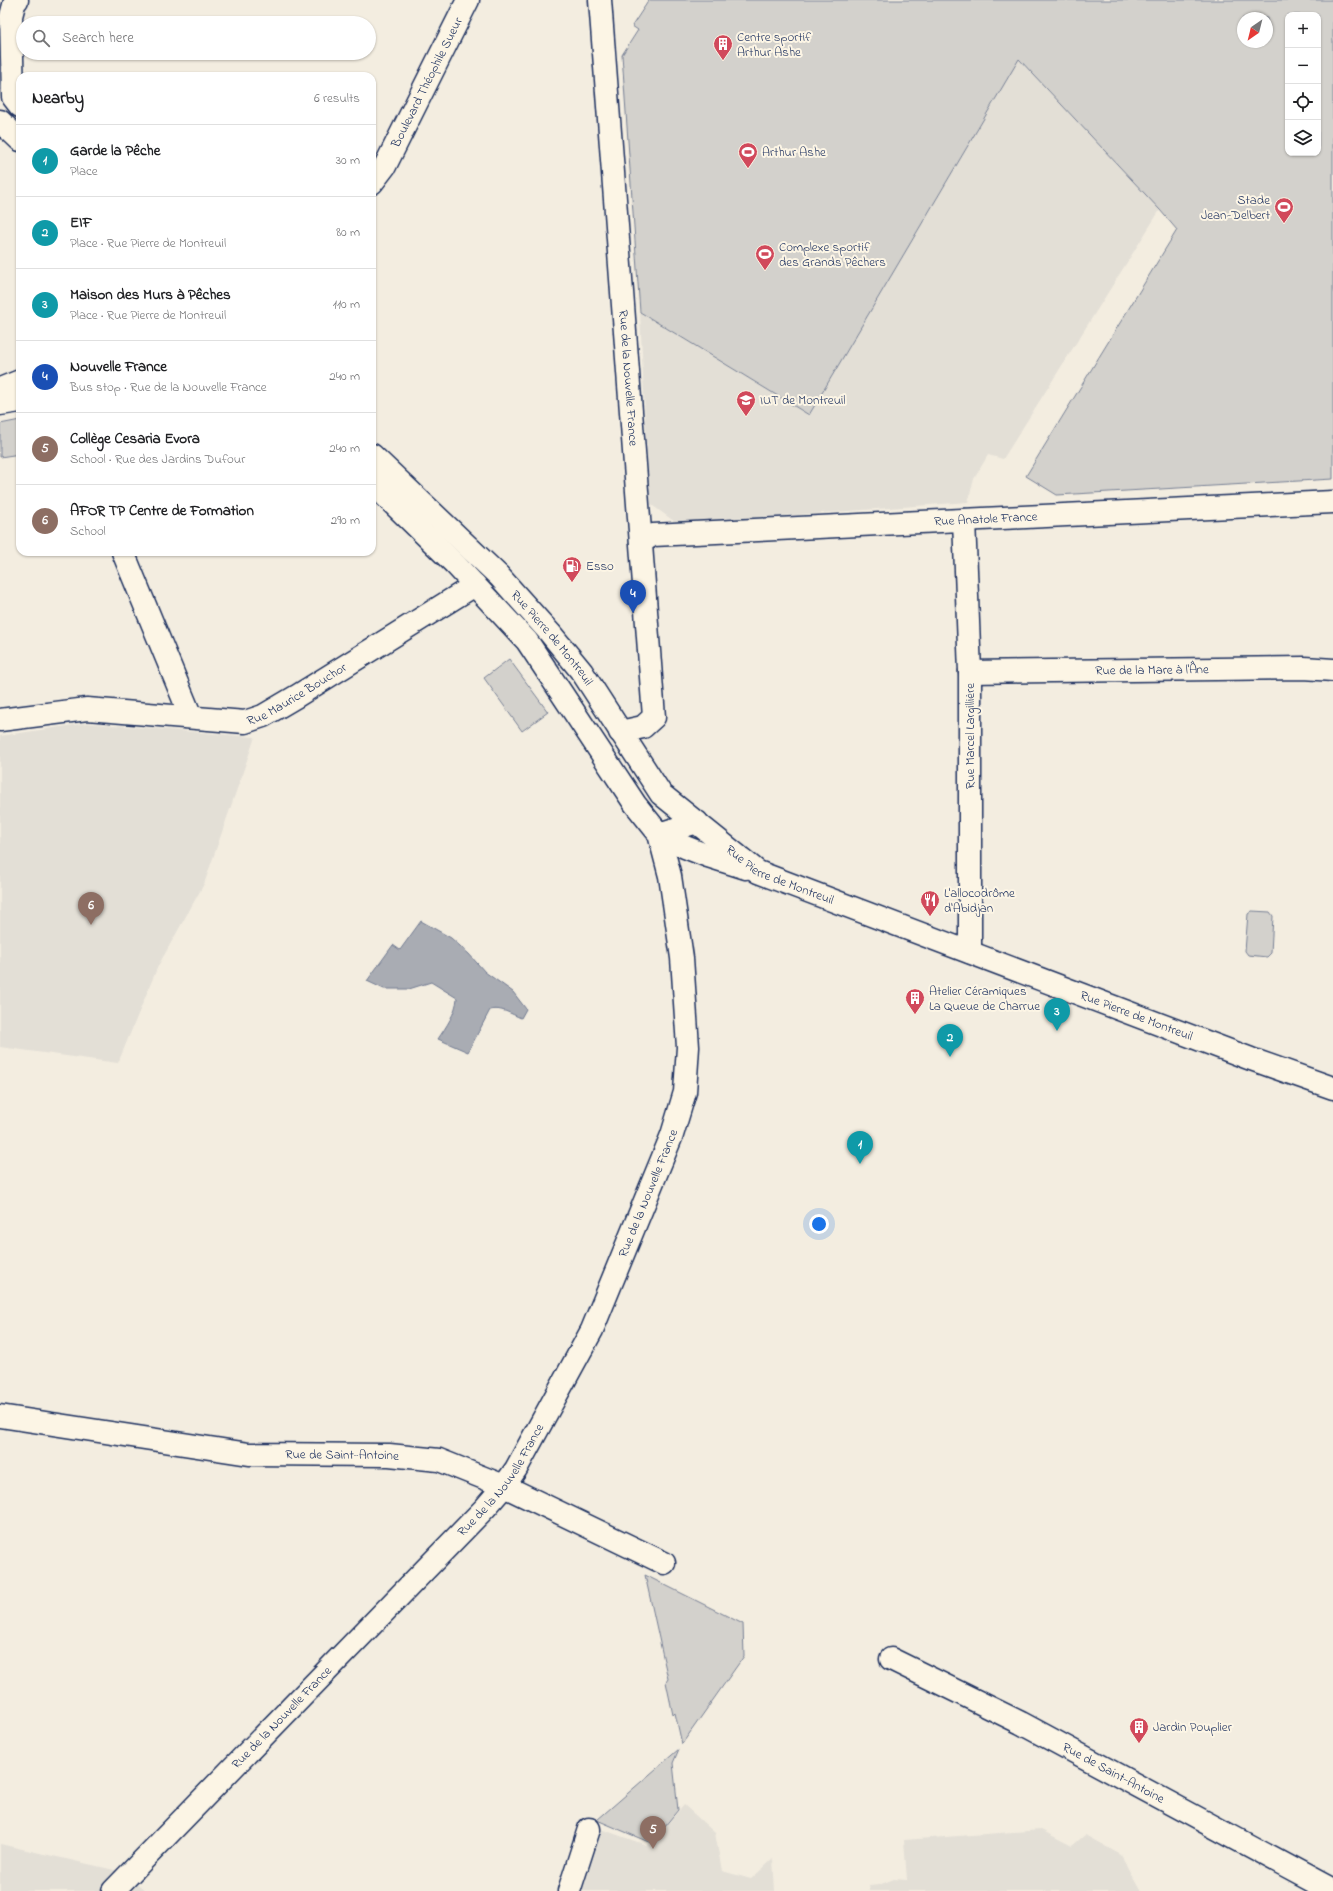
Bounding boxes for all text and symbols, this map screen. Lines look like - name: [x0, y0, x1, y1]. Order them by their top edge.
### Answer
- north arrow: [1237, 12, 1273, 48]
- map controls: [1285, 12, 1321, 156]
- button: +: [1285, 12, 1321, 48]
- street label: Boulevard Théophile Sueur: [386, 13, 468, 152]
- search box: [16, 16, 376, 60]
- icon: search: [30, 27, 52, 49]
- text: Search here: [62, 27, 134, 49]
- place label: Centre sportif Arthur Ashe: [737, 28, 812, 62]
- building icon: Centre sportif Arthur Ashe: [712, 33, 734, 61]
- button: −: [1285, 48, 1321, 84]
- button: locate: [1285, 84, 1321, 120]
- text: Nearby: [32, 86, 84, 111]
- text: 6 results: [314, 89, 360, 108]
- button: layers: [1285, 120, 1321, 156]
- text: Garde la Pêche: [70, 140, 160, 162]
- sports icon: Arthur Ashe: [737, 141, 759, 169]
- place label: Arthur Ashe: [762, 143, 826, 162]
- text: 1: [43, 151, 47, 170]
- text: 30 m: [336, 151, 360, 170]
- text: Place: [70, 162, 98, 181]
- place label: Stade Jean-Delbert: [1201, 191, 1271, 225]
- sports icon: Stade Jean-Delbert: [1273, 196, 1295, 224]
- text: EIF: [70, 212, 92, 234]
- text: 2: [42, 223, 48, 242]
- text: 80 m: [336, 223, 360, 242]
- text: Place · Rue Pierre de Montreuil: [70, 234, 226, 253]
- place label: Complexe sportif des Grands Pêchers: [779, 238, 886, 272]
- sports icon: Complexe sportif des Grands Pêchers: [754, 243, 776, 271]
- text: Maison des Murs à Pêches: [70, 284, 231, 306]
- text: 3: [42, 295, 48, 314]
- text: 110 m: [333, 295, 360, 314]
- text: Place · Rue Pierre de Montreuil: [70, 306, 226, 325]
- street label: Rue de la Nouvelle France: [614, 309, 643, 447]
- text: Nouvelle France: [70, 356, 167, 378]
- text: 4: [42, 367, 48, 386]
- text: 240 m: [329, 367, 360, 386]
- text: Bus stop · Rue de la Nouvelle France: [70, 378, 267, 397]
- school or university icon: IUT de Montreuil: [735, 389, 757, 417]
- place label: IUT de Montreuil: [760, 391, 846, 410]
- text: Collège Cesaria Evora: [70, 428, 200, 450]
- text: 5: [41, 439, 49, 458]
- text: 240 m: [329, 439, 360, 458]
- text: School · Rue des Jardins Dufour: [70, 450, 245, 469]
- text: AFOR TP Centre de Formation: [70, 500, 254, 522]
- street label: Rue Anatole France: [933, 507, 1038, 531]
- text: 6: [42, 511, 48, 530]
- text: 290 m: [331, 511, 360, 530]
- text: School: [70, 522, 106, 541]
- fuel station icon: Esso: [561, 555, 583, 583]
- place label: Esso: [586, 557, 614, 576]
- pin: 4: [620, 580, 646, 613]
- street label: Rue Pierre de Montreuil: [507, 586, 598, 689]
- street label: Rue Maurice Bouchor: [244, 657, 351, 730]
- street label: Rue de la Mare à l'Âne: [1095, 660, 1209, 680]
- street label: Rue Marcel Largillière: [961, 683, 981, 789]
- street label: Rue Pierre de Montreuil: [722, 840, 837, 909]
- place label: L'allocodrôme d'Abidjan: [944, 884, 1015, 918]
- restaurant icon: L'allocodrôme d'Abidjan: [919, 889, 941, 917]
- pin: 6: [78, 892, 104, 925]
- place label: Atelier Céramiques La Queue de Charrue: [929, 982, 1040, 1016]
- street label: Rue Pierre de Montreuil: [1077, 986, 1196, 1046]
- building icon: Atelier Céramiques La Queue de Charrue: [904, 987, 926, 1015]
- pin: 3: [1044, 998, 1070, 1031]
- pin: 2: [937, 1024, 963, 1057]
- street label: Rue de la Nouvelle France: [613, 1127, 683, 1260]
- pin: 1: [847, 1131, 873, 1164]
- your location: [809, 1214, 829, 1234]
- street label: Rue de la Nouvelle France: [453, 1420, 549, 1541]
- street label: Rue de Saint-Antoine: [285, 1445, 400, 1465]
- street label: Rue de la Nouvelle France: [227, 1662, 336, 1773]
- building icon: Jardin Pouplier: [1128, 1716, 1150, 1744]
- place label: Jardin Pouplier: [1153, 1718, 1233, 1737]
- street label: Rue de Saint-Antoine: [1059, 1738, 1168, 1808]
- pin: 5: [640, 1816, 666, 1849]

